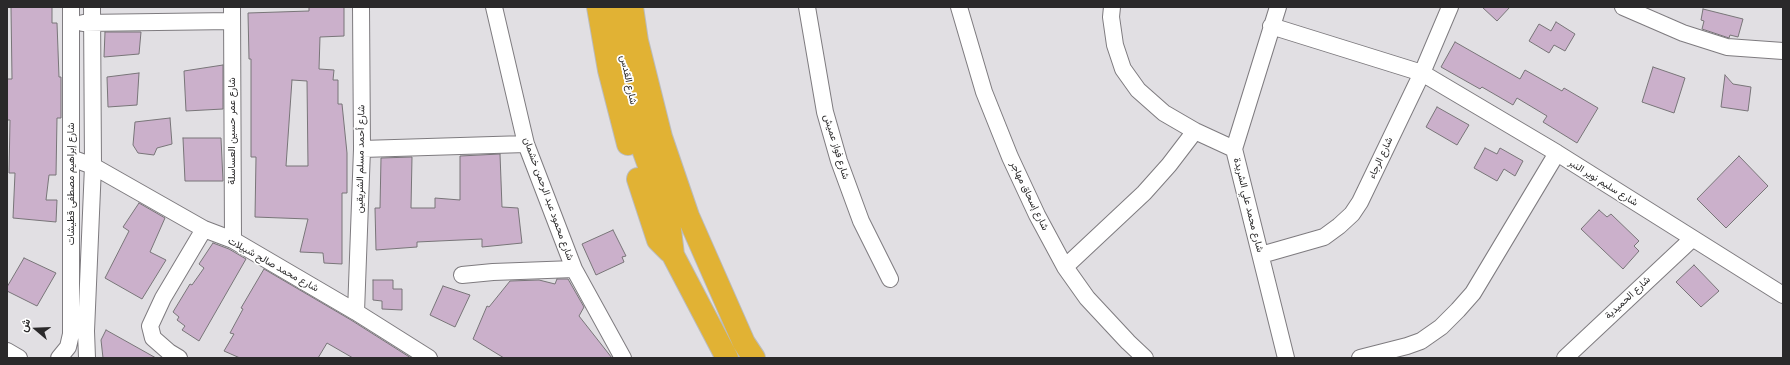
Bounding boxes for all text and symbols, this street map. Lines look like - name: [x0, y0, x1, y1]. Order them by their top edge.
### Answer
- street label: شارع القدس: [617, 54, 639, 106]
- street label: شارع عمر حسين العساسلة: [226, 77, 238, 185]
- street label: شارع أحمد مسلم الشريقين: [354, 105, 368, 213]
- street label: شارع فواز عميش: [820, 113, 852, 181]
- street label: شارع إبراهيم مصطفى قطيشات: [65, 123, 77, 245]
- street label: شارع الرجاء: [1366, 135, 1396, 181]
- street label: شارع محمود عبد الرحمن خشمان: [520, 136, 576, 262]
- street label: شارع محمد علي الشريدة: [1230, 157, 1266, 253]
- street label: شارع سليم نوير النبر: [1566, 157, 1640, 209]
- street label: شارع إسحاق مهاجر: [1007, 159, 1051, 233]
- street label: شارع محمد صالح شبيلات: [226, 235, 320, 295]
- street label: شارع الحميدية: [1603, 274, 1653, 322]
- north arrow: [16, 309, 56, 349]
- text: ش: [15, 316, 34, 334]

